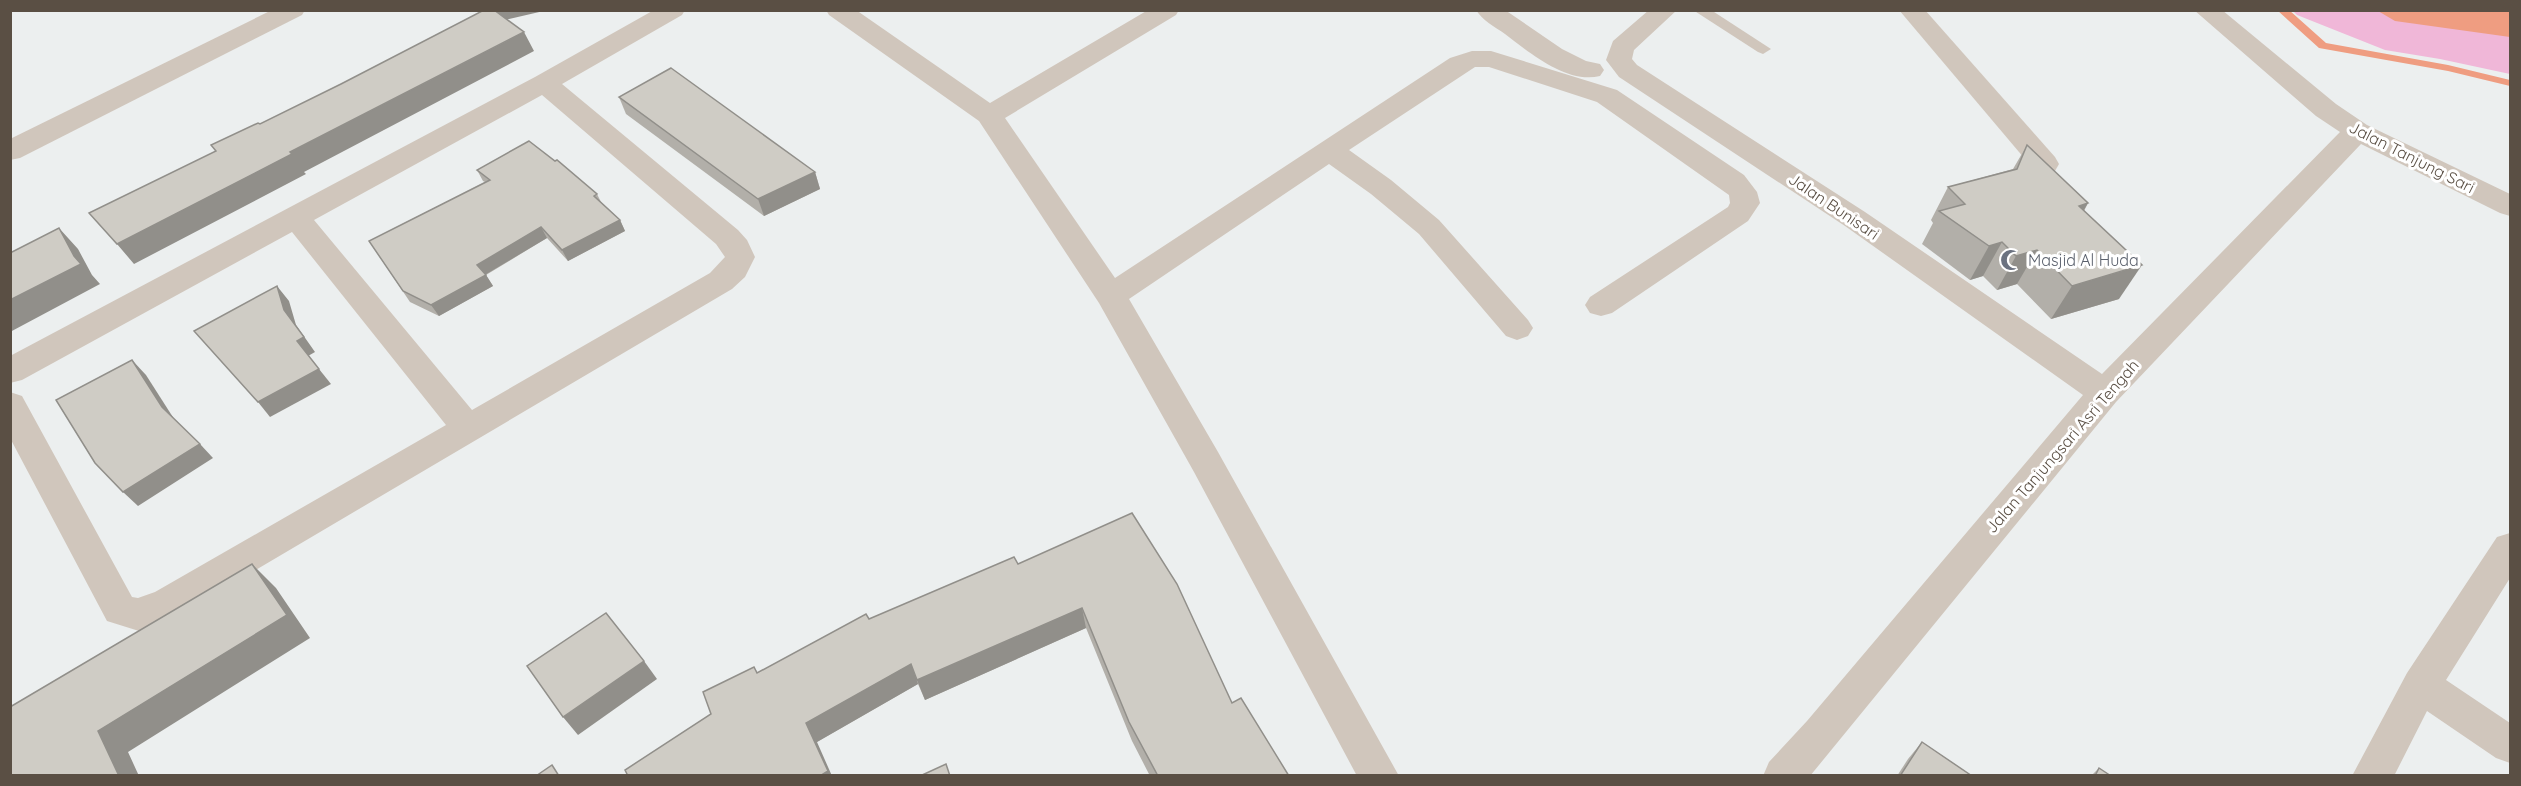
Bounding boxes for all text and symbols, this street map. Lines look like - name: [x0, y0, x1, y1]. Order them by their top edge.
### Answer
- street label: Jalan Tanjung Sari: [2346, 117, 2478, 197]
- street label: Jalan Bunisari: [1785, 168, 1883, 244]
- mosque icon: Masjid Al Huda: [1999, 248, 2023, 272]
- place label: Masjid Al Huda: [2028, 250, 2139, 270]
- street label: Jalan Tanjungsari Asri Tengah: [1981, 355, 2143, 537]

